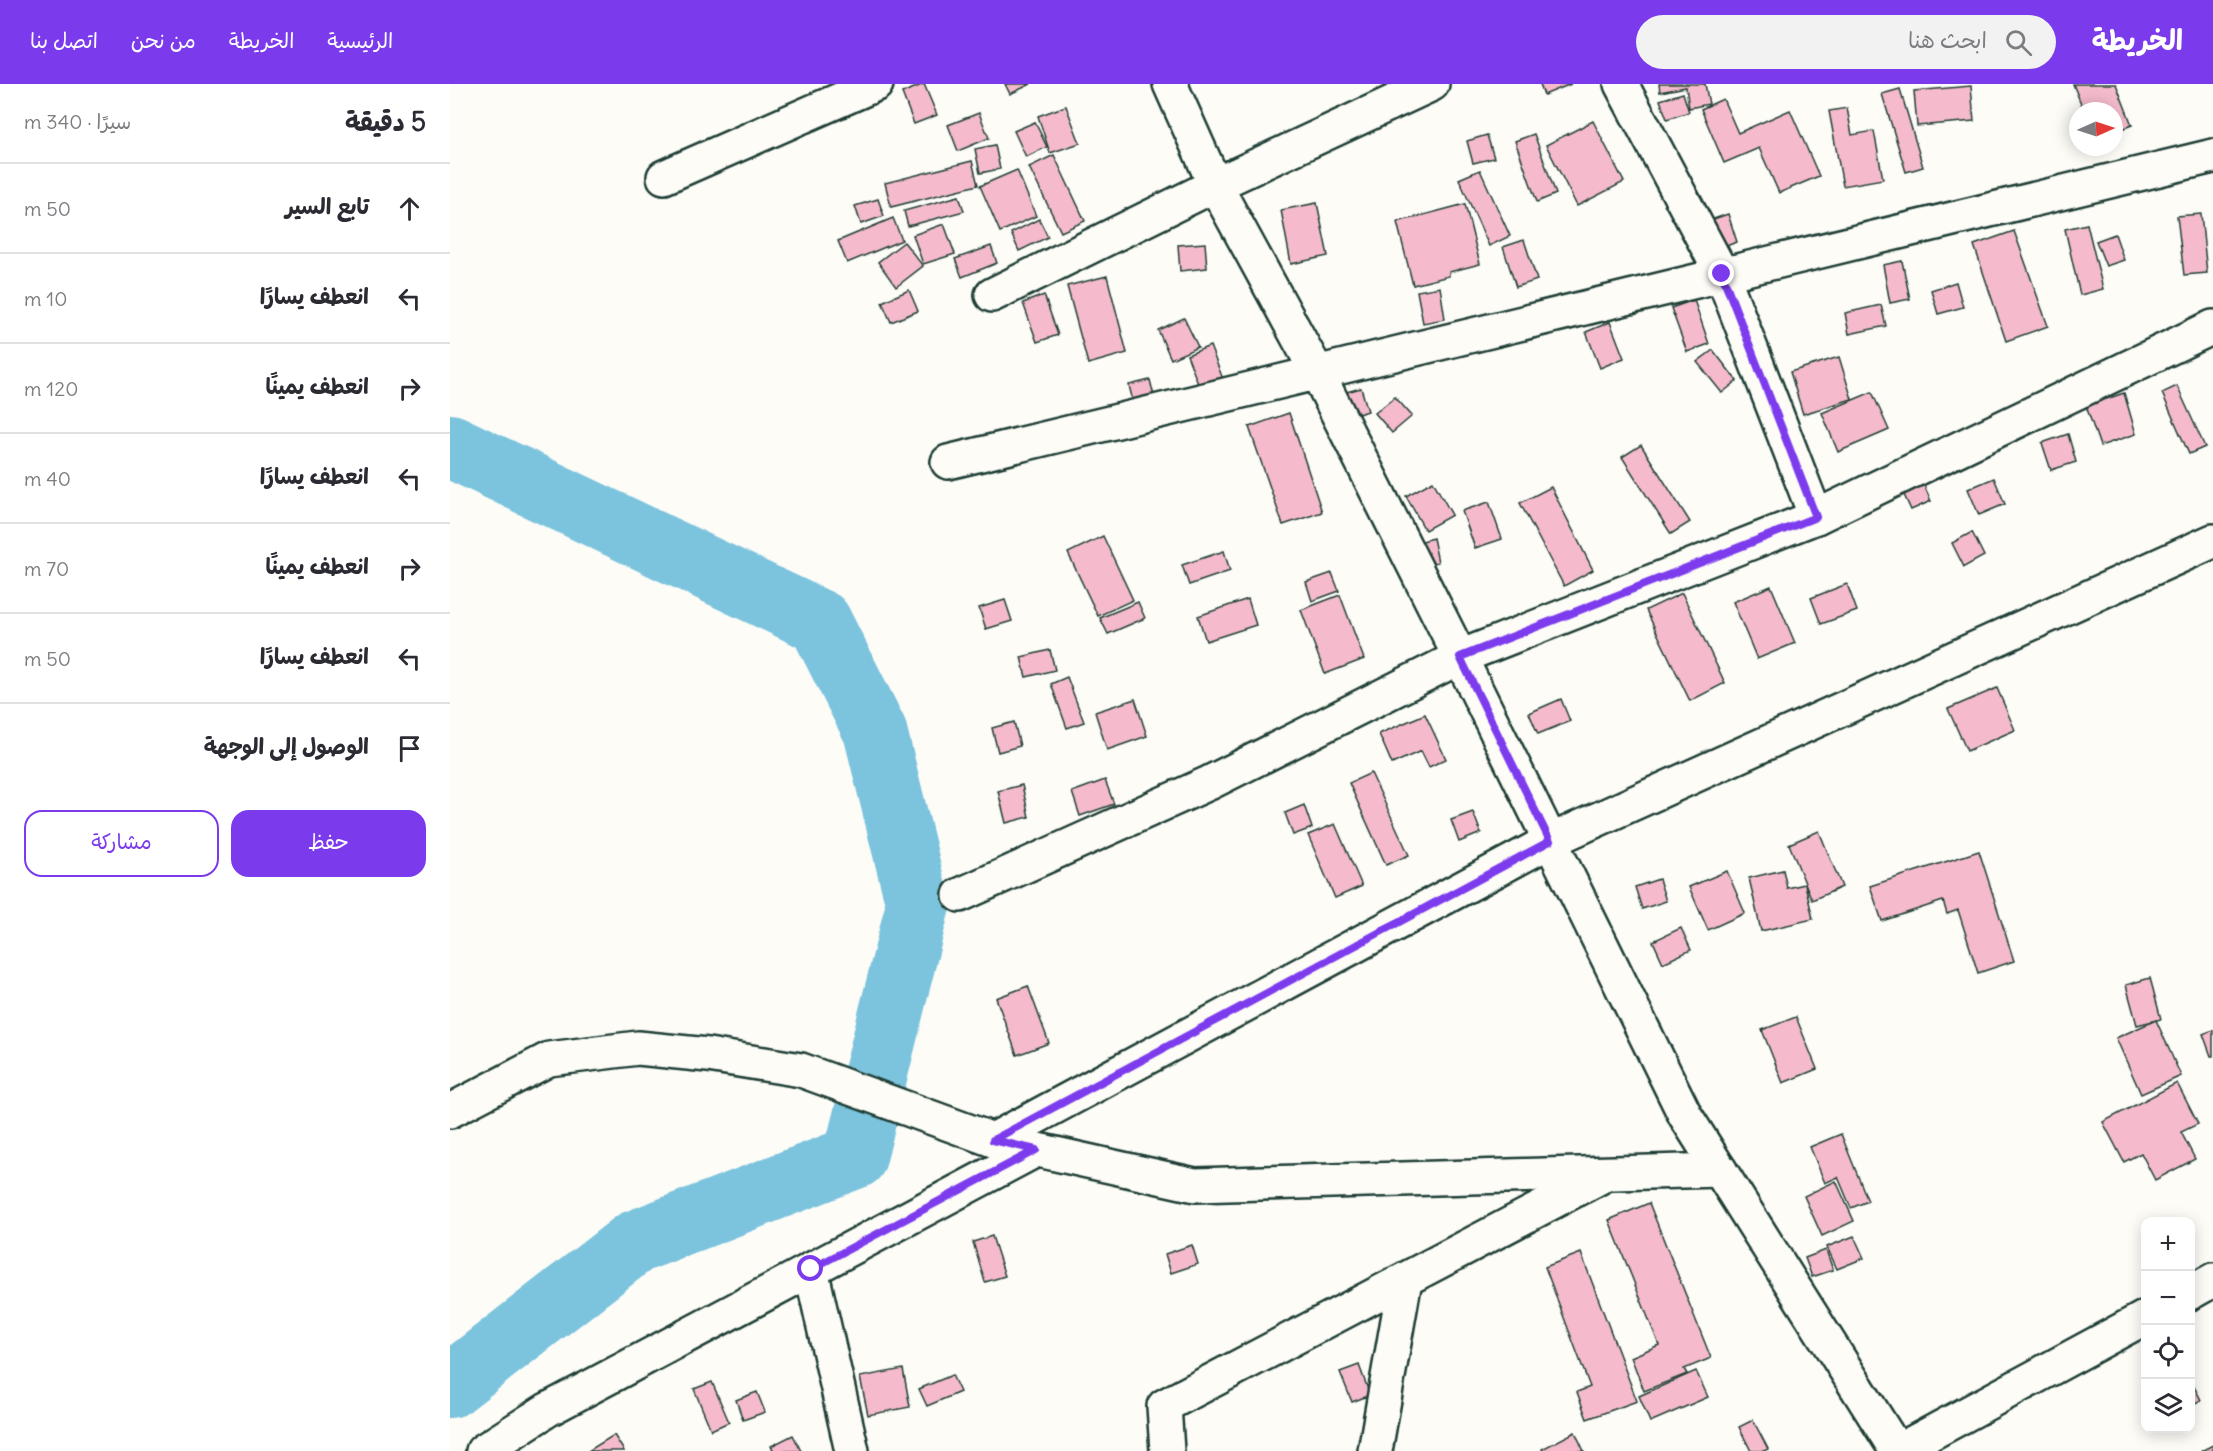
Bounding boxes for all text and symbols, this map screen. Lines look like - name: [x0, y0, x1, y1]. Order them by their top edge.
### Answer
- search box: [1636, 15, 2056, 69]
- text: الخريطة: [2092, 22, 2183, 58]
- text: ابحث هنا: [1908, 26, 1987, 54]
- icon: search: [2002, 26, 2035, 59]
- text: اتصل بنا: [30, 27, 98, 54]
- text: من نحن: [131, 27, 196, 54]
- text: الخريطة: [229, 27, 294, 54]
- text: الرئيسية: [327, 27, 393, 54]
- north arrow: [2069, 102, 2123, 156]
- text: 5 دقيقة: [345, 105, 426, 138]
- text: سيرًا · 340 m: [24, 109, 131, 134]
- text: تابع السير: [285, 192, 369, 220]
- icon: ahead: [393, 192, 426, 225]
- text: 50 m: [24, 196, 71, 221]
- route end: [1708, 260, 1734, 286]
- text: انعطف يسارًا: [260, 282, 369, 310]
- icon: left: [393, 282, 426, 315]
- text: 10 m: [24, 286, 67, 311]
- text: انعطف يمينًا: [266, 372, 369, 400]
- icon: right: [393, 372, 426, 405]
- text: 120 m: [24, 376, 78, 401]
- text: انعطف يسارًا: [260, 462, 369, 490]
- icon: left: [393, 462, 426, 495]
- text: 40 m: [24, 466, 71, 491]
- text: انعطف يمينًا: [266, 552, 369, 580]
- icon: right: [393, 552, 426, 585]
- text: 70 m: [24, 556, 69, 581]
- text: انعطف يسارًا: [260, 642, 369, 670]
- icon: left: [393, 642, 426, 675]
- text: 50 m: [24, 646, 71, 671]
- text: الوصول إلى الوجهة: [204, 732, 369, 760]
- icon: arrive: [393, 732, 426, 765]
- button: مشاركة: [24, 810, 219, 877]
- button: حفظ: [231, 810, 426, 877]
- map controls: [2141, 1217, 2195, 1433]
- button: +: [2141, 1217, 2195, 1271]
- route start: [797, 1255, 823, 1281]
- button: −: [2141, 1271, 2195, 1325]
- button: locate: [2141, 1325, 2195, 1379]
- button: layers: [2141, 1379, 2195, 1433]

